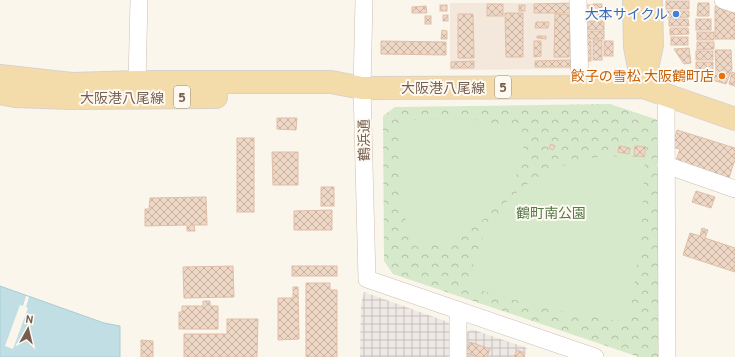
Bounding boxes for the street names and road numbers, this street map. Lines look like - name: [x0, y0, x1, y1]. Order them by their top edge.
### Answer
- road number: 5: [495, 76, 511, 98]
- street label: 大阪港八尾線: [401, 81, 485, 98]
- road number: 5: [174, 86, 190, 108]
- street label: 大阪港八尾線: [80, 91, 164, 108]
- street label: 鶴浜通: [357, 119, 374, 161]

